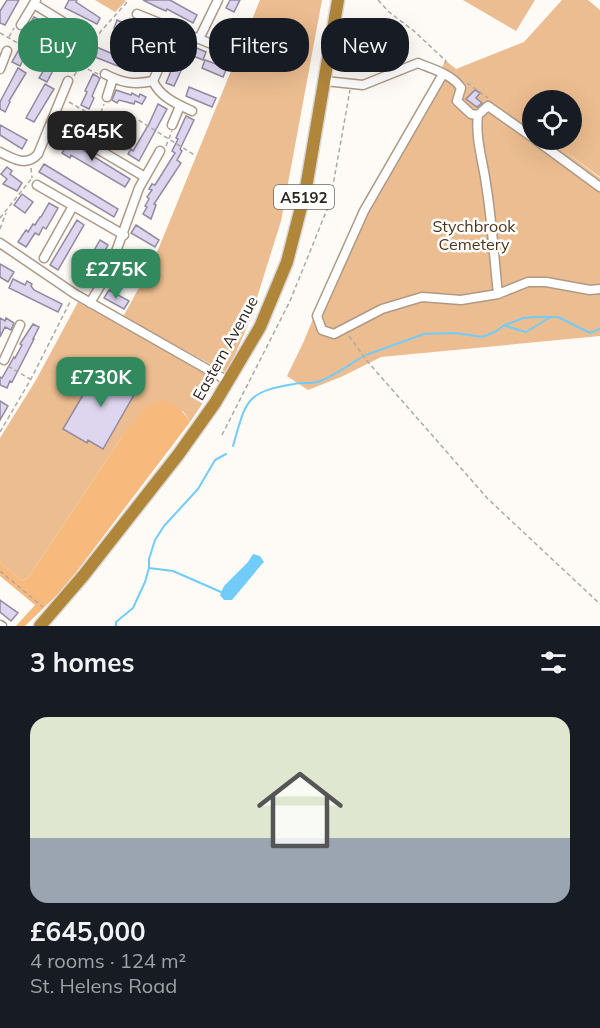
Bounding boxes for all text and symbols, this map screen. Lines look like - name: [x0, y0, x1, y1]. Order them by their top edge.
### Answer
- chip: Buy: [18, 18, 98, 72]
- chip: Rent: [110, 18, 197, 72]
- chip: Filters: [209, 18, 309, 72]
- chip: New: [321, 18, 409, 72]
- map controls: [522, 90, 582, 150]
- button: locate: [522, 90, 582, 150]
- pin: £645K: [50, 111, 134, 162]
- text: £645K: [61, 118, 123, 143]
- road number: A5192: [274, 185, 334, 209]
- park label: Stychbrook Cemetery: [432, 216, 516, 254]
- pin: £275K: [74, 249, 158, 300]
- text: £275K: [85, 256, 147, 281]
- street label: Eastern Avenue: [188, 292, 262, 404]
- pin: £730K: [59, 357, 143, 408]
- text: £730K: [70, 364, 132, 389]
- text: 3 homes: [30, 646, 134, 679]
- icon: filters: [537, 646, 570, 679]
- icon: home: [246, 756, 354, 864]
- text: £645,000: [30, 915, 146, 948]
- text: 4 rooms · 124 m²: [30, 948, 186, 973]
- text: St. Helens Road: [30, 973, 177, 998]

